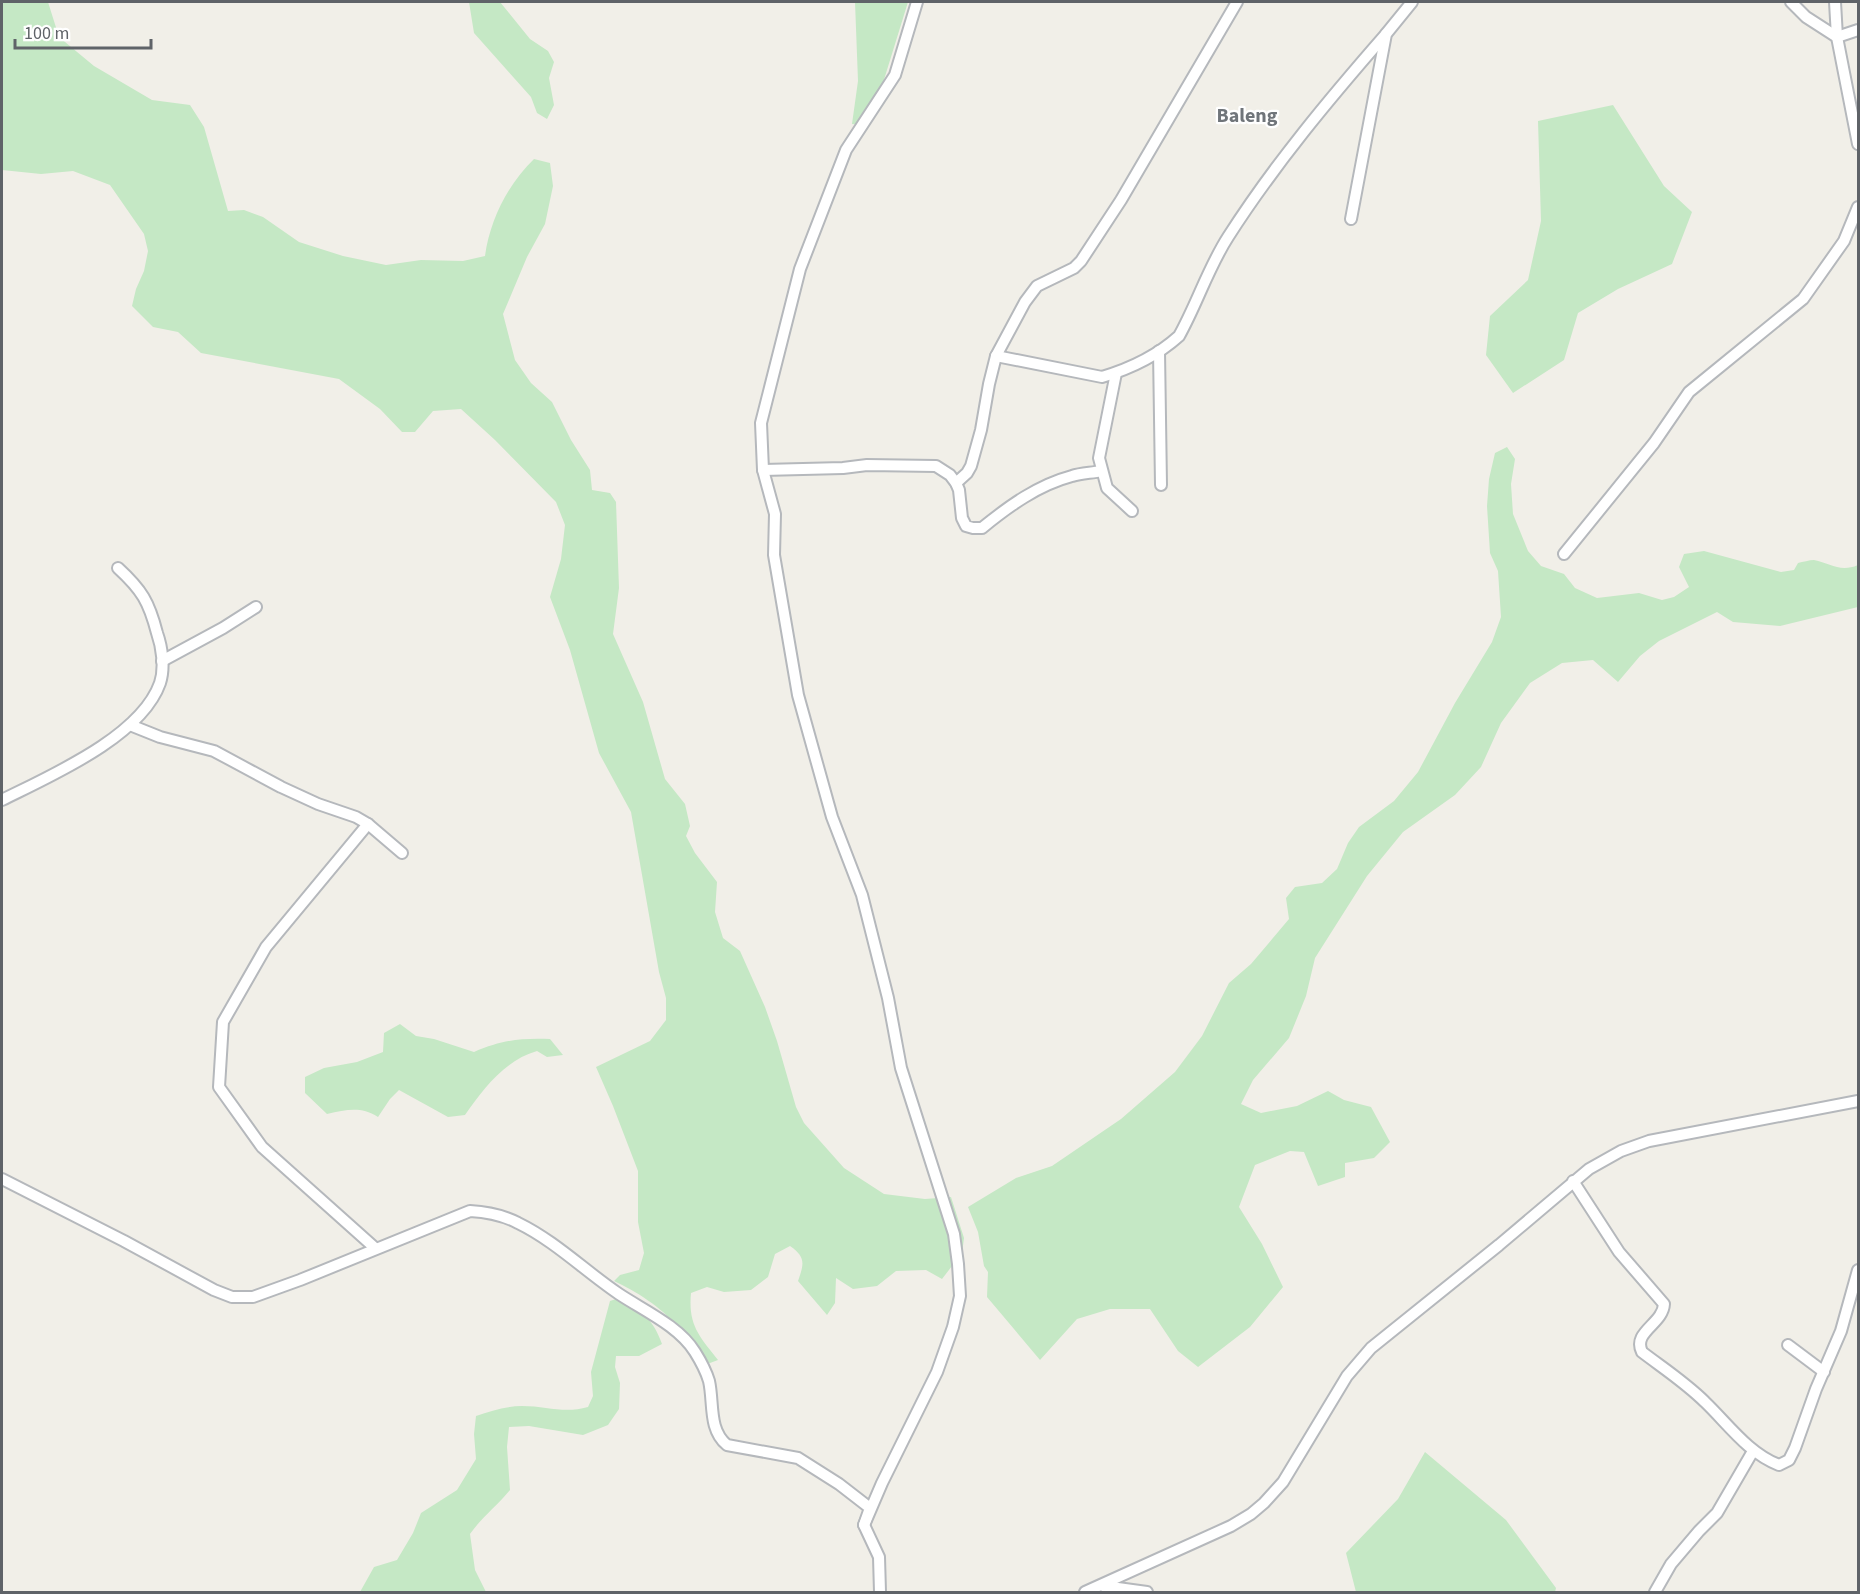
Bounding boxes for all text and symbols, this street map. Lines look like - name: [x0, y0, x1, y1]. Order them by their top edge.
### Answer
- scale bar: [15, 12, 152, 50]
- text: 100 m: [24, 21, 69, 46]
- district label: Baleng: [1217, 102, 1278, 130]

